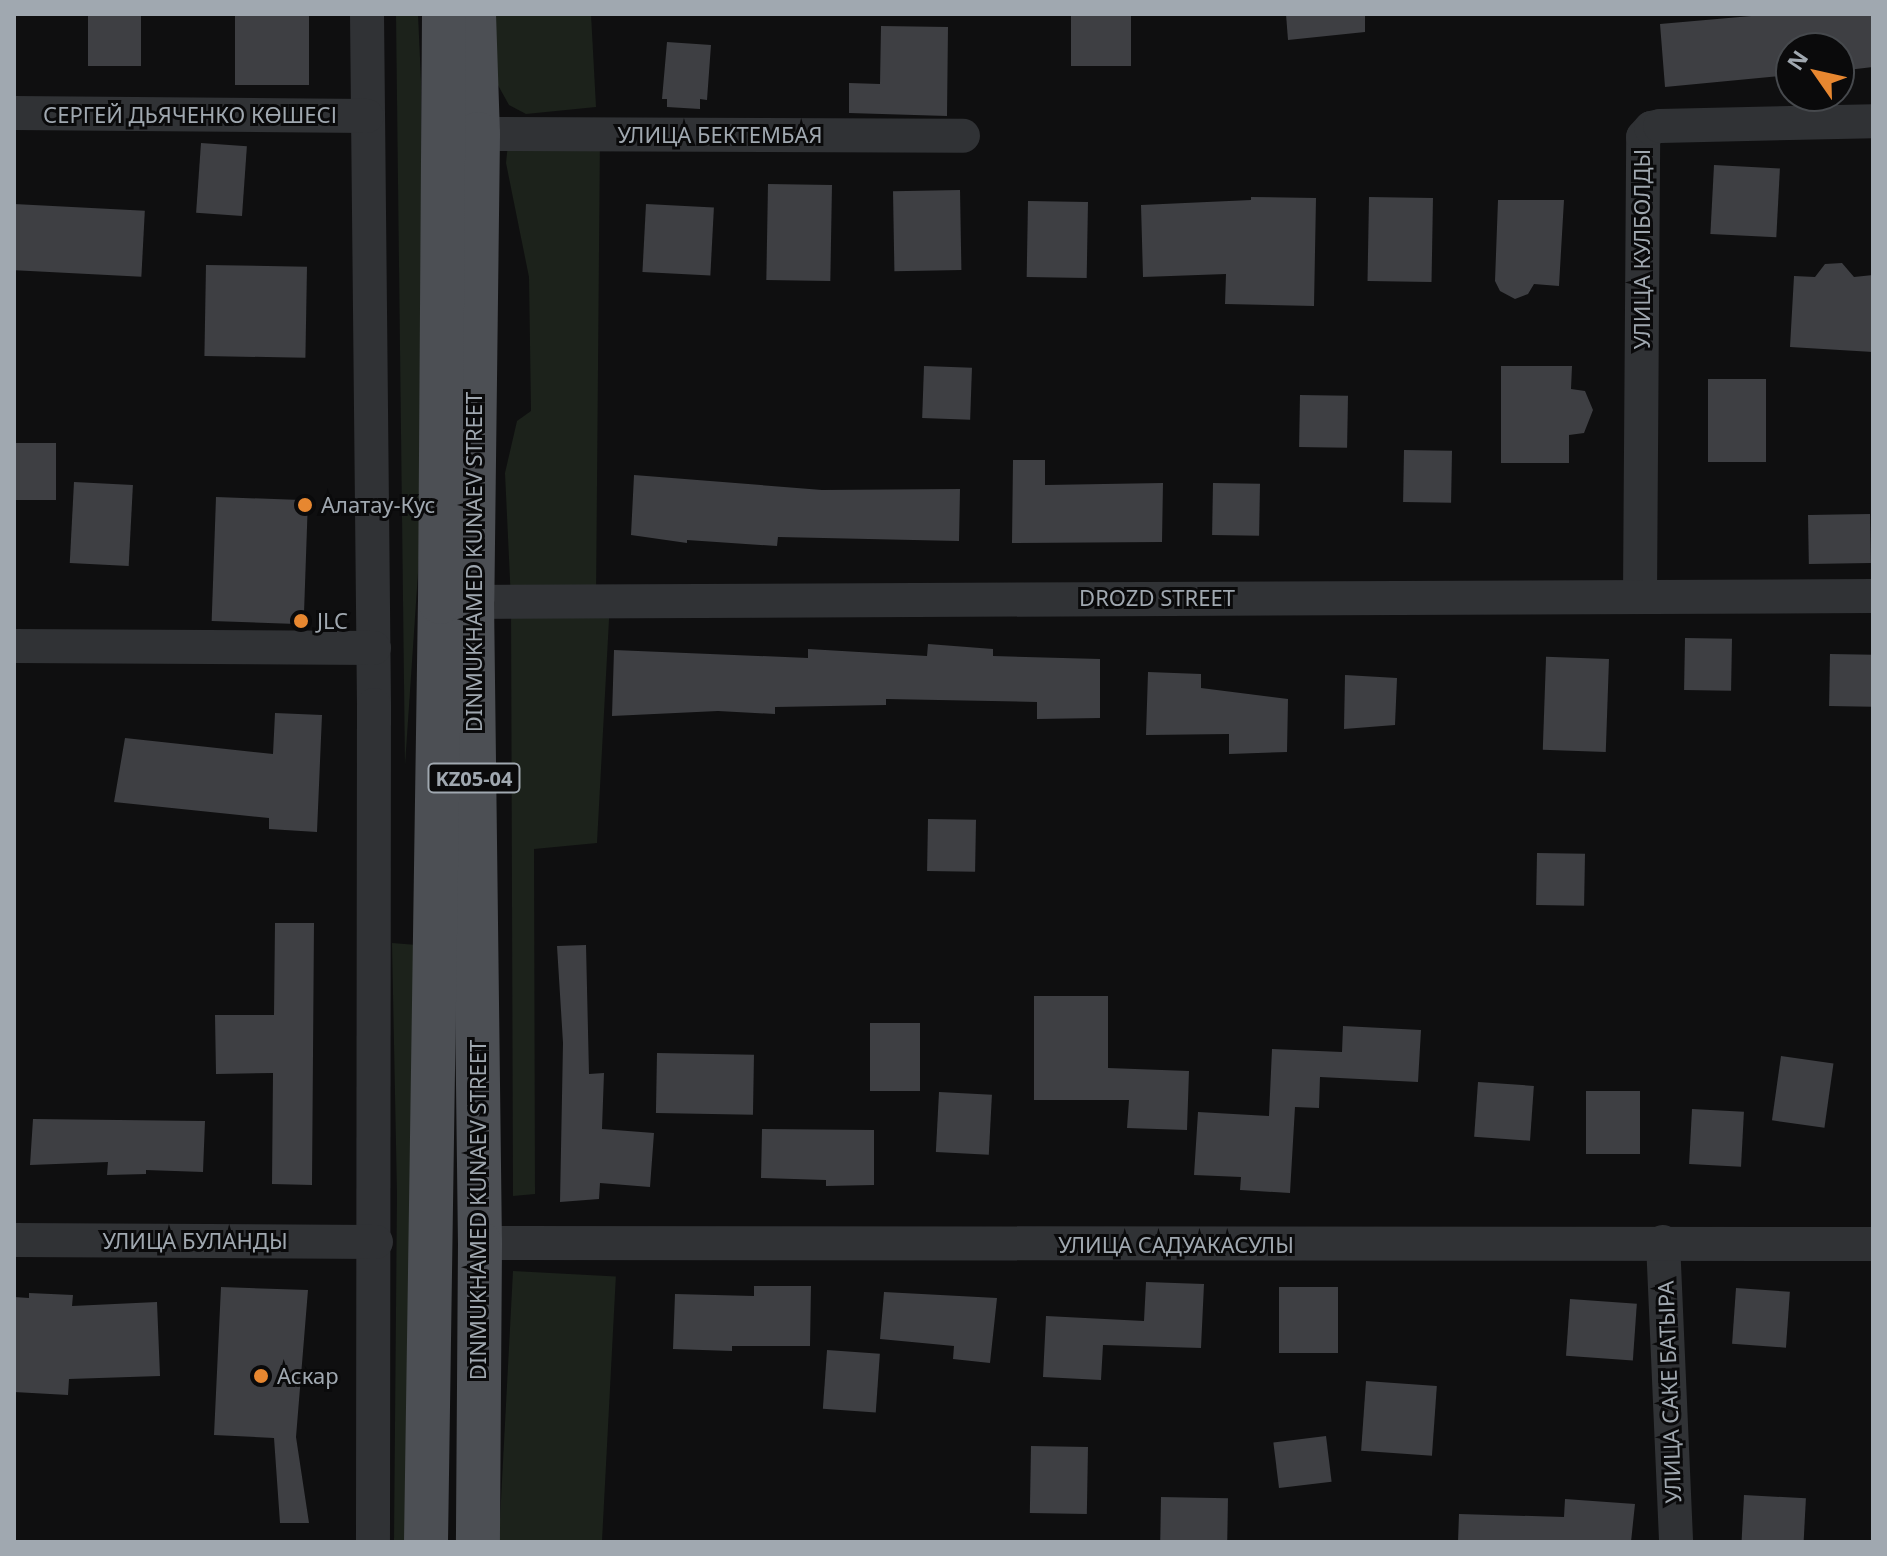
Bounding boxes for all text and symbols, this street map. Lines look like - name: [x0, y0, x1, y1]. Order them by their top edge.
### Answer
- north arrow: [1775, 32, 1855, 112]
- text: N: [1779, 44, 1814, 76]
- street label: СЕРГЕЙ ДЬЯЧЕНКО КӨШЕСІ: [43, 102, 337, 128]
- street label: УЛИЦА БЕКТЕМБАЯ: [617, 122, 823, 148]
- street label: УЛИЦА КУЛБОЛДЫ: [1629, 149, 1655, 349]
- street label: DINMUKHAMED KUNAEV STREET: [461, 392, 487, 732]
- place label: Алатау-Кус: [321, 492, 435, 518]
- marker: Алатау-Кус: [296, 496, 314, 514]
- street label: DROZD STREET: [1079, 585, 1235, 611]
- place label: JLC: [317, 608, 348, 634]
- marker: JLC: [292, 612, 310, 630]
- road number: KZ05-04: [426, 762, 522, 794]
- street label: DINMUKHAMED KUNAEV STREET: [465, 1040, 491, 1380]
- street label: УЛИЦА БУЛАНДЫ: [102, 1228, 288, 1254]
- street label: УЛИЦА САДУАКАСУЛЫ: [1058, 1232, 1294, 1258]
- street label: УЛИЦА САКЕ БАТЫРА: [1652, 1280, 1686, 1504]
- place label: Аскар: [277, 1363, 339, 1389]
- marker: Аскар: [252, 1367, 270, 1385]

